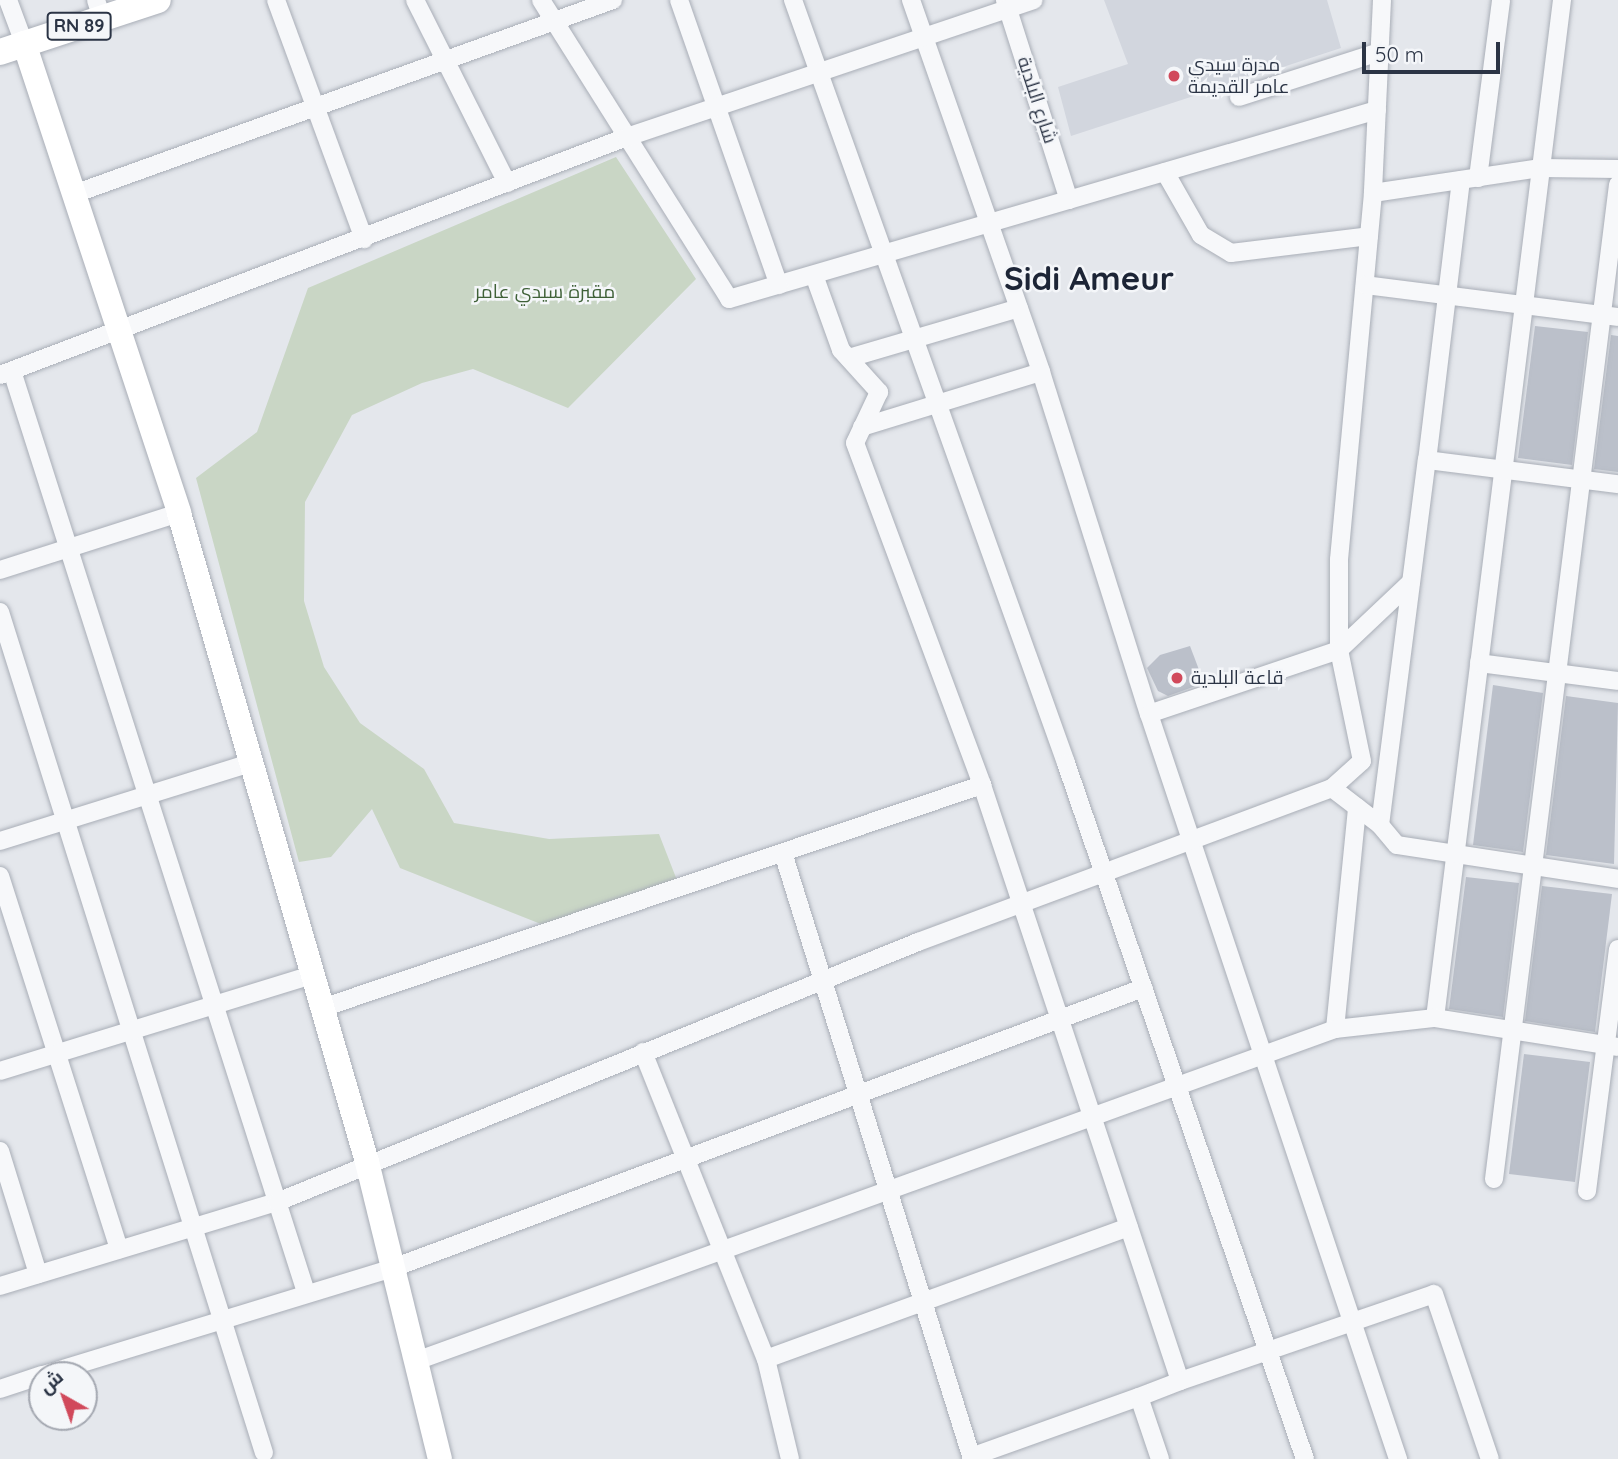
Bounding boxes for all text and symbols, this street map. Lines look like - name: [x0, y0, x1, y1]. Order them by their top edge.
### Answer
- road number: RN 89: [46, 12, 112, 41]
- scale bar: [1366, 28, 1504, 72]
- text: 50 m: [1375, 41, 1424, 67]
- street label: شارع البلدية: [1012, 54, 1062, 146]
- place label: مدرة سيدي عامر القديمة: [1188, 54, 1289, 98]
- marker: مدرة سيدي عامر القديمة: [1166, 68, 1182, 84]
- district label: Sidi Ameur: [1004, 258, 1174, 298]
- park label: مقبرة سيدي عامر: [475, 281, 615, 303]
- place label: قاعة البلدية: [1191, 667, 1284, 689]
- marker: قاعة البلدية: [1169, 670, 1185, 686]
- north arrow: [28, 1361, 98, 1431]
- text: ش: [34, 1364, 68, 1398]

